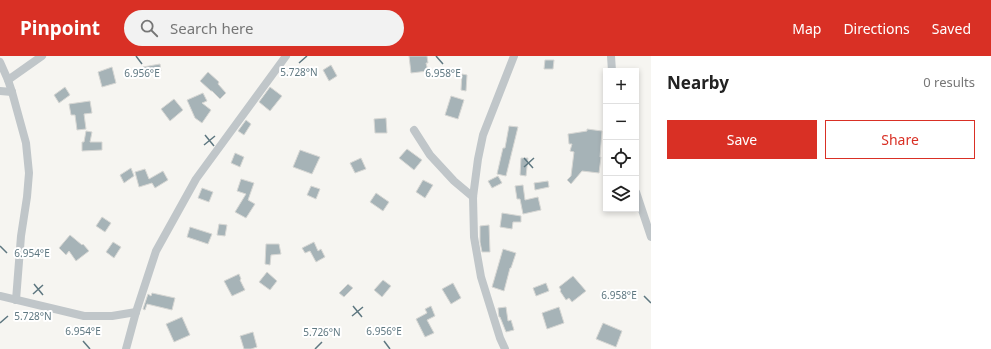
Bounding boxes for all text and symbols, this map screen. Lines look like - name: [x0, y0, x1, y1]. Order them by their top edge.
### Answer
- search box: [124, 10, 404, 46]
- text: Pinpoint: [20, 15, 100, 41]
- icon: search: [138, 17, 160, 39]
- text: Search here: [170, 18, 253, 38]
- text: Map: [792, 19, 821, 38]
- text: Directions: [843, 19, 910, 38]
- text: Saved: [932, 19, 971, 38]
- text: 5.728°N: [280, 65, 318, 79]
- text: 6.956°E: [124, 66, 160, 80]
- text: 6.958°E: [425, 66, 461, 80]
- map controls: [603, 68, 639, 212]
- button: +: [603, 68, 639, 104]
- text: Nearby: [667, 71, 729, 94]
- text: 0 results: [923, 73, 975, 91]
- button: −: [603, 104, 639, 140]
- button: Save: [667, 120, 817, 159]
- button: Share: [825, 120, 975, 159]
- button: locate: [603, 140, 639, 176]
- button: layers: [603, 176, 639, 212]
- text: 6.954°E: [14, 246, 50, 260]
- text: 6.958°E: [601, 288, 637, 302]
- text: 5.728°N: [14, 309, 52, 323]
- text: 6.954°E: [65, 324, 101, 338]
- text: 6.956°E: [366, 324, 402, 338]
- text: 5.726°N: [303, 325, 341, 339]

